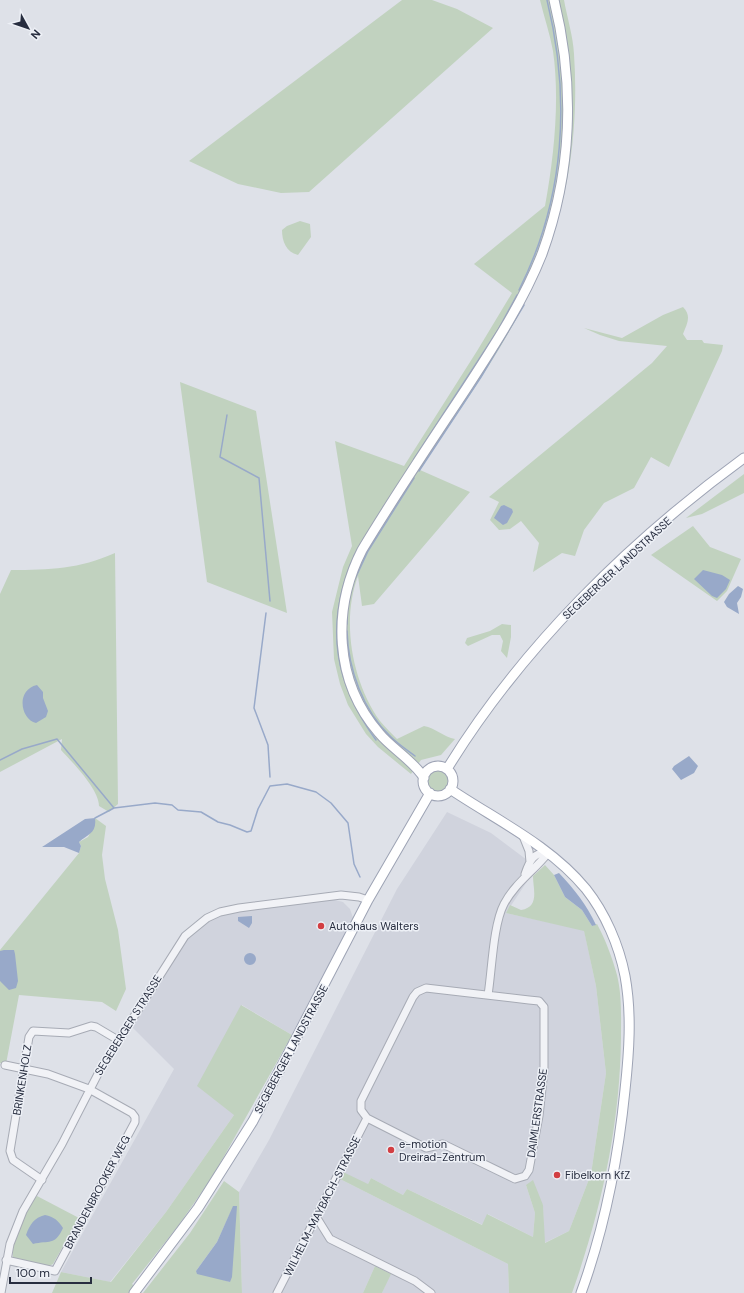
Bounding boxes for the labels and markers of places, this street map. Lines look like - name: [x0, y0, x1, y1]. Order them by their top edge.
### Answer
- place label: Autohaus Walters: [329, 919, 419, 933]
- marker: Autohaus Walters: [316, 921, 326, 931]
- place label: e-motion Dreirad-Zentrum: [399, 1137, 485, 1164]
- marker: e-motion Dreirad-Zentrum: [386, 1145, 396, 1155]
- place label: Fibelkorn KfZ: [565, 1168, 630, 1182]
- marker: Fibelkorn KfZ: [552, 1170, 562, 1180]

